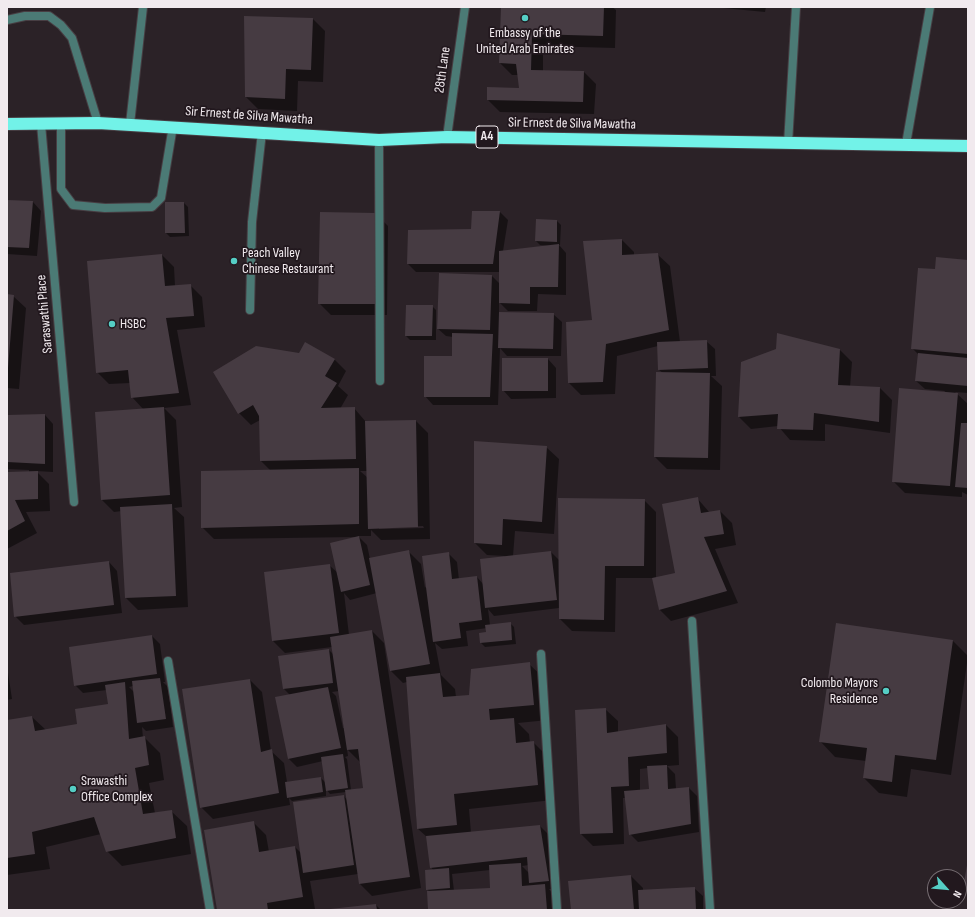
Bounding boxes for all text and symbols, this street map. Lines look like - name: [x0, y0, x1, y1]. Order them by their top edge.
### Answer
- marker: Embassy of the United Arab Emirates: [520, 13, 530, 23]
- place label: Embassy of the United Arab Emirates: [476, 25, 574, 58]
- street label: 28th Lane: [431, 46, 455, 94]
- street label: Sir Ernest de Silva Mawatha: [185, 103, 313, 129]
- street label: Sir Ernest de Silva Mawatha: [508, 114, 636, 134]
- road number: A4: [476, 126, 498, 148]
- place label: Peach Valley Chinese Restaurant: [242, 245, 334, 278]
- marker: Peach Valley Chinese Restaurant: [229, 256, 239, 266]
- street label: Saraswathi Place: [33, 274, 57, 354]
- place label: HSBC: [120, 316, 146, 332]
- marker: HSBC: [107, 319, 117, 329]
- place label: Colombo Mayors Residence: [801, 675, 878, 708]
- marker: Colombo Mayors Residence: [881, 686, 891, 696]
- place label: Srawasthi Office Complex: [81, 773, 153, 806]
- marker: Srawasthi Office Complex: [68, 784, 78, 794]
- north arrow: [927, 869, 967, 909]
- text: N: [950, 889, 964, 900]

